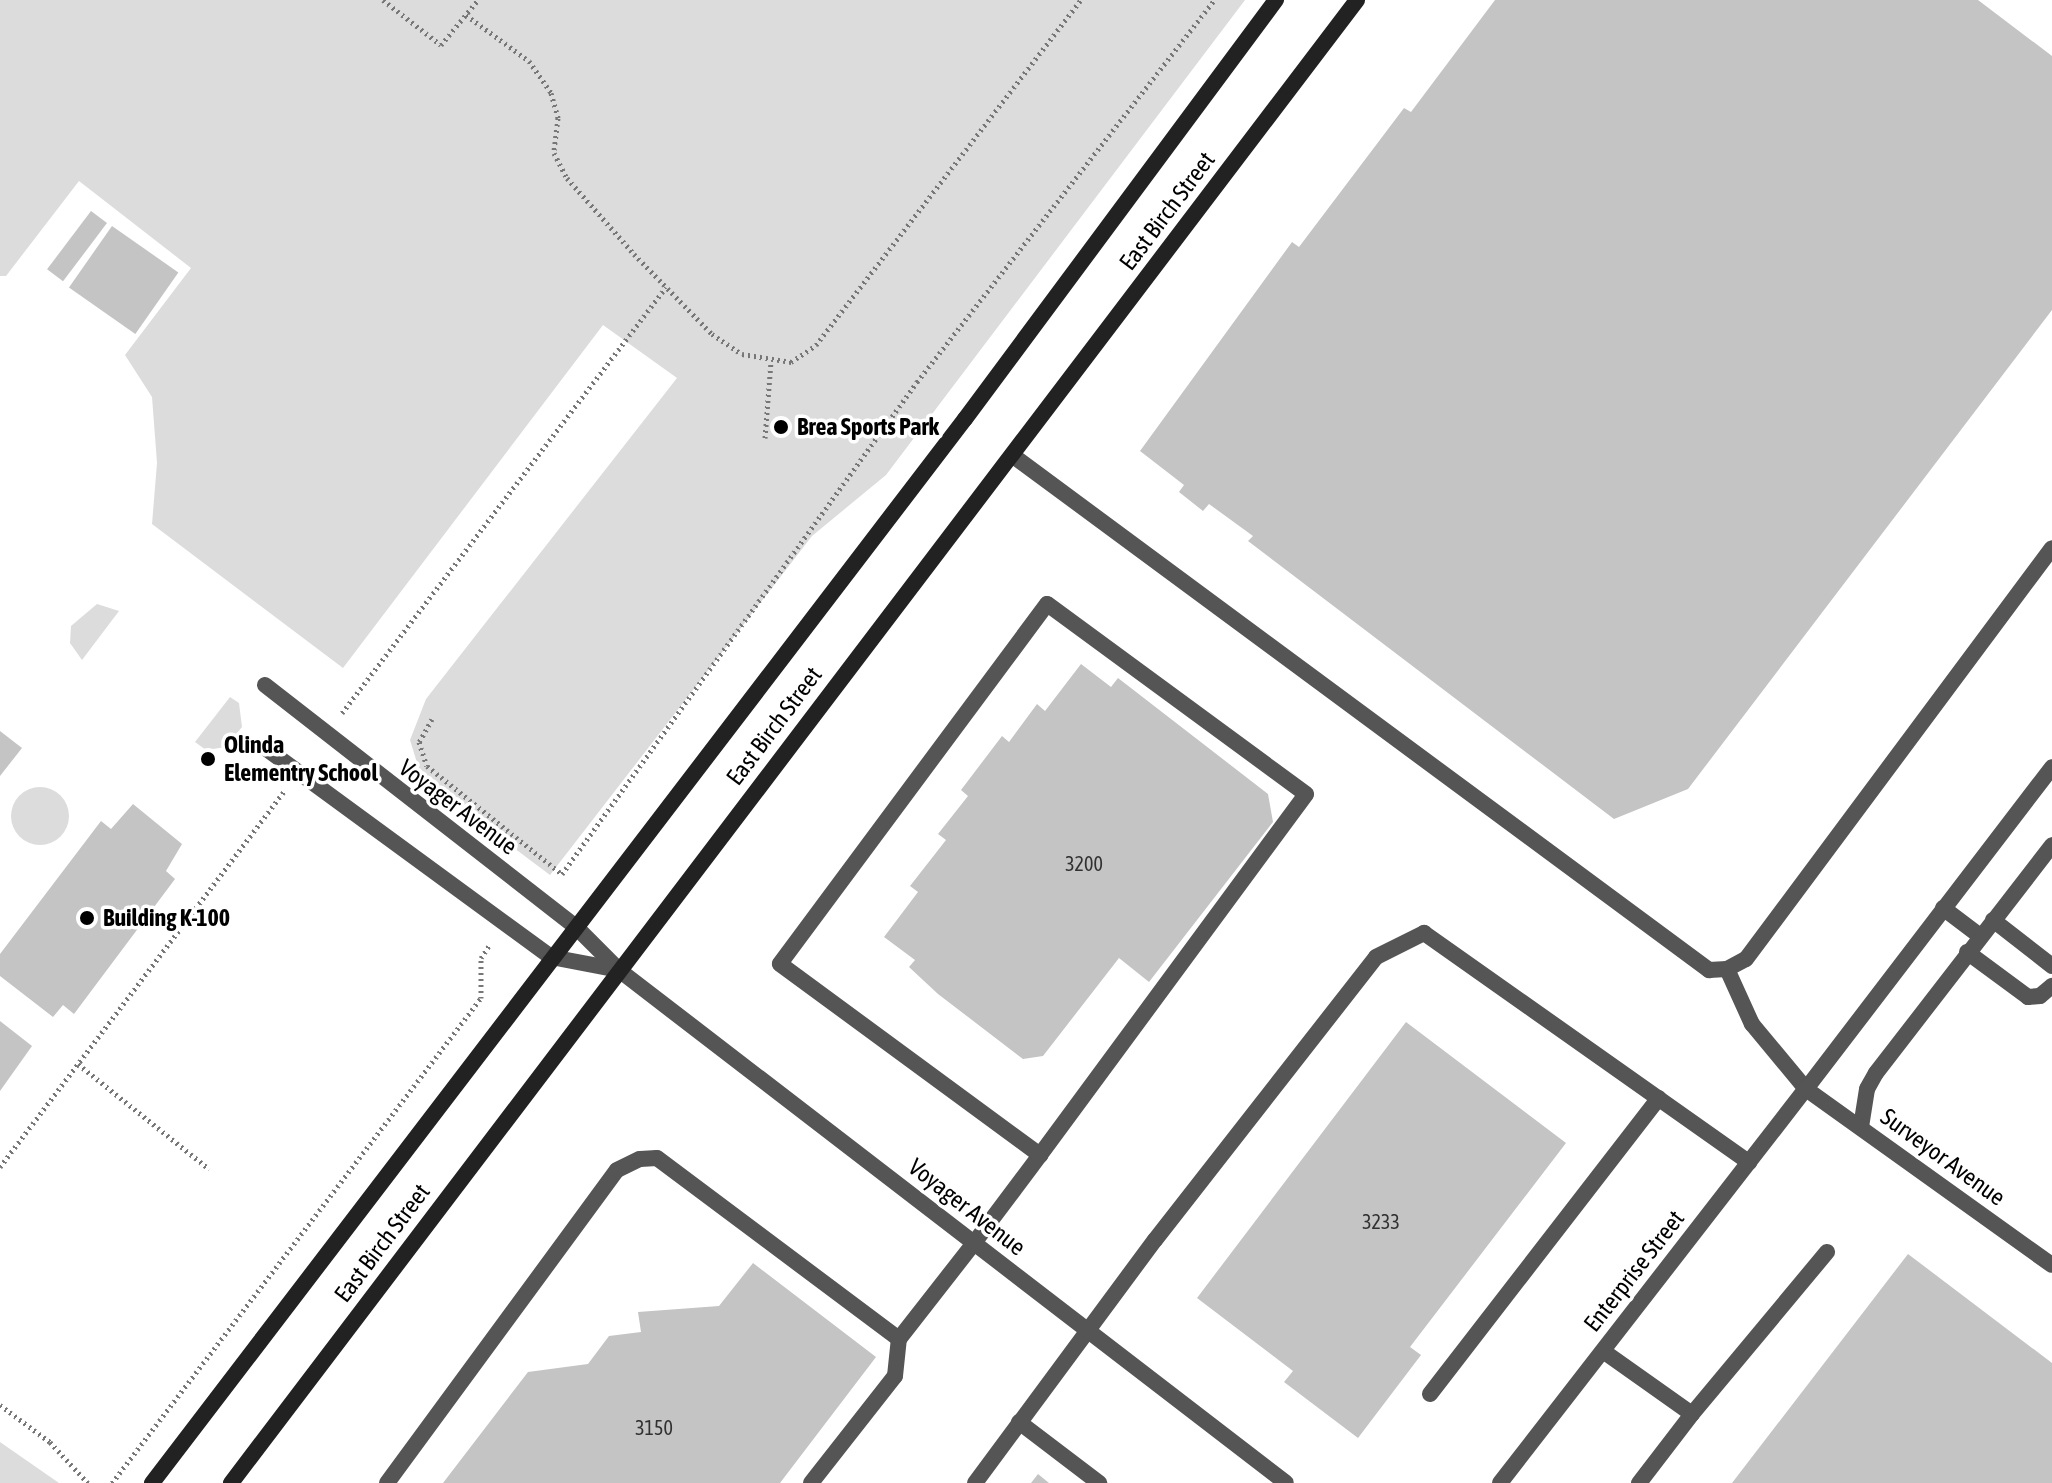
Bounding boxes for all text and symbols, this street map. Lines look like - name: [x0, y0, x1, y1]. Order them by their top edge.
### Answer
- street label: East Birch Street: [1113, 146, 1221, 276]
- place label: Brea Sports Park: [797, 413, 939, 441]
- marker: Brea Sports Park: [772, 418, 790, 436]
- street label: East Birch Street: [720, 661, 828, 791]
- place label: Olinda Elementry School: [224, 731, 378, 787]
- marker: Olinda Elementry School: [199, 750, 217, 768]
- street label: Voyager Avenue: [393, 753, 523, 861]
- house number: 3200: [1065, 851, 1103, 875]
- place label: Building K-100: [103, 904, 230, 932]
- marker: Building K-100: [78, 909, 96, 927]
- street label: Surveyor Avenue: [1875, 1102, 2011, 1212]
- street label: Voyager Avenue: [903, 1152, 1031, 1262]
- street label: East Birch Street: [328, 1178, 436, 1308]
- street label: Enterprise Street: [1578, 1205, 1690, 1337]
- house number: 3233: [1362, 1209, 1400, 1233]
- house number: 3150: [635, 1415, 673, 1439]

